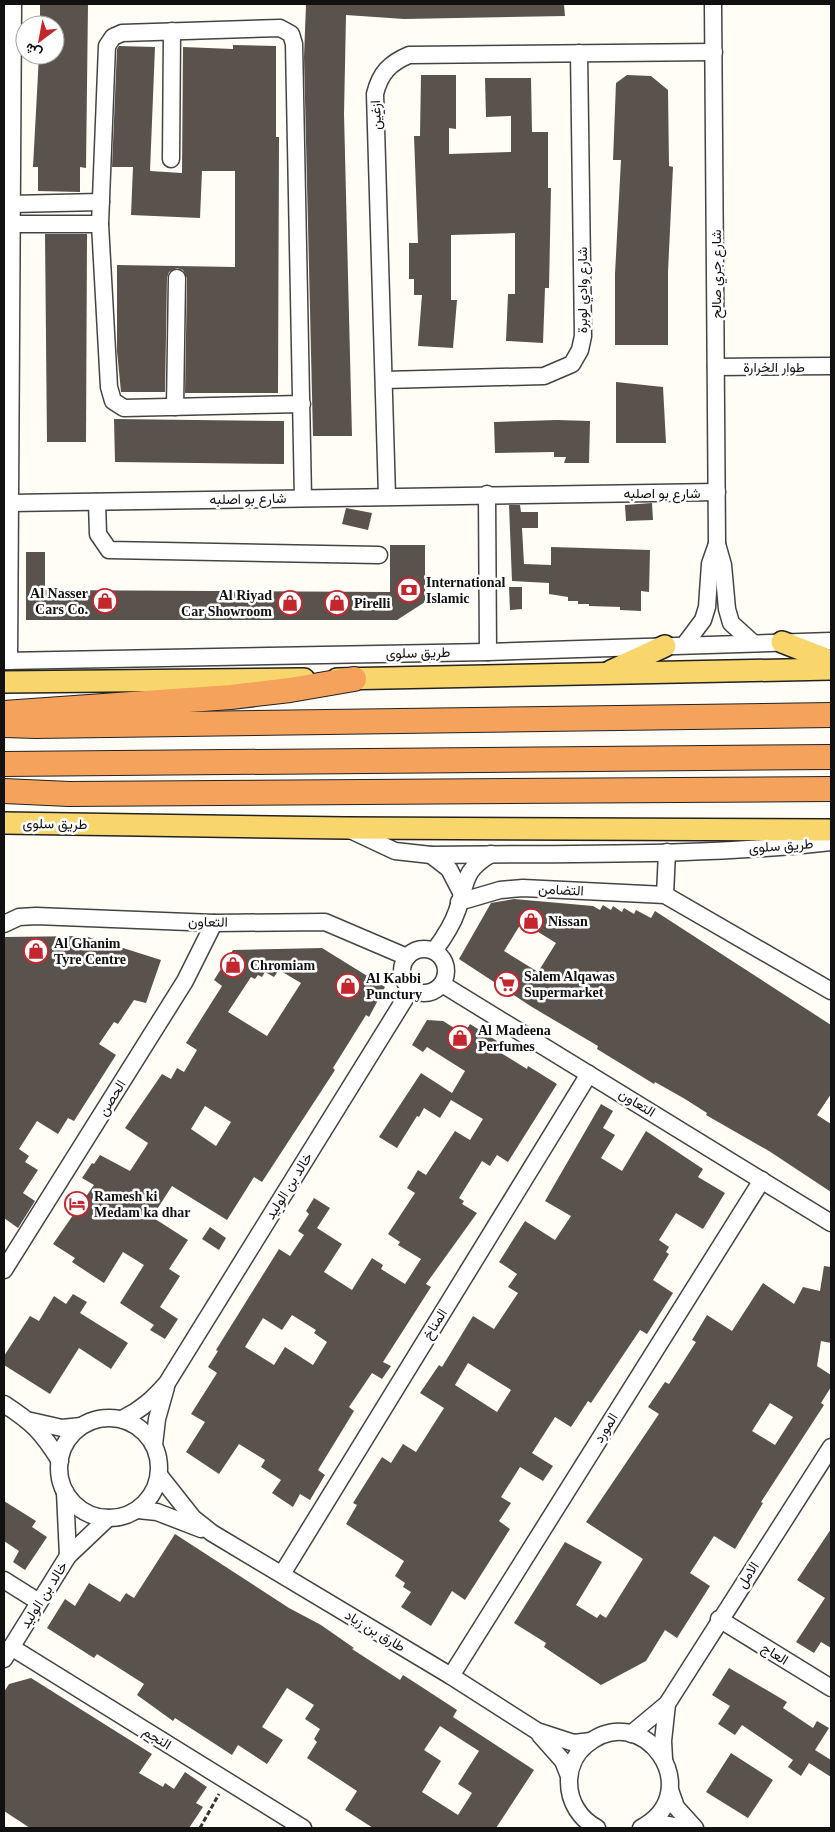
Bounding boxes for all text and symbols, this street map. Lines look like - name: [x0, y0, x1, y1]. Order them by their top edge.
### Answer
- north arrow: [15, 15, 65, 65]
- text: ش: [22, 39, 45, 61]
- street label: ازغين: [368, 100, 385, 130]
- street label: شارع جري صالح: [709, 230, 728, 318]
- street label: شارع وادي لوبرة: [575, 247, 594, 333]
- street label: طوار الخرارة: [743, 360, 805, 376]
- street label: شارع بو اصلبه: [623, 486, 701, 504]
- street label: شارع بو اصلبه: [209, 491, 287, 510]
- place label: International Islamic: [426, 575, 505, 606]
- bank icon: International Islamic: [396, 577, 422, 603]
- place label: Al Nasser Cars Co.: [30, 586, 88, 617]
- shop icon: Al Nasser Cars Co.: [92, 588, 118, 614]
- place label: Al Riyad Car Showroom: [181, 588, 272, 619]
- shop icon: Al Riyad Car Showroom: [277, 590, 303, 616]
- shop icon: Pirelli: [324, 590, 350, 616]
- place label: Pirelli: [354, 596, 390, 611]
- street label: طريق سلوى: [385, 645, 451, 662]
- street label: طريق سلوى: [22, 816, 88, 833]
- street label: طريق سلوى: [748, 836, 814, 857]
- street label: التضامن: [538, 881, 584, 900]
- shop icon: Nissan: [518, 908, 544, 934]
- street label: التعاون: [188, 914, 228, 931]
- place label: Nissan: [548, 914, 588, 929]
- place label: Al Ghanim Tyre Centre: [54, 936, 126, 967]
- shop icon: Al Ghanim Tyre Centre: [23, 938, 49, 964]
- shop icon: Chromiam: [220, 952, 246, 978]
- place label: Chromiam: [250, 958, 315, 973]
- place label: Salem Alqawas Supermarket: [524, 969, 615, 1000]
- place label: Al Kabbi Punctury: [366, 971, 422, 1002]
- supermarket icon: Salem Alqawas Supermarket: [494, 971, 520, 997]
- shop icon: Al Kabbi Punctury: [335, 973, 361, 999]
- place label: Al Madeena Perfumes: [478, 1023, 551, 1054]
- shop icon: Al Madeena Perfumes: [447, 1025, 473, 1051]
- street label: الحصن: [95, 1078, 130, 1119]
- street label: التعاون: [616, 1086, 658, 1121]
- street label: خالد بن الوليد: [263, 1150, 316, 1223]
- place label: Ramesh ki Medam ka dhar: [94, 1189, 190, 1220]
- hotel icon: Ramesh ki Medam ka dhar: [64, 1191, 90, 1217]
- street label: المناخ: [420, 1306, 453, 1344]
- street label: المورد: [591, 1410, 622, 1446]
- street label: خالد بن الوليد: [18, 1559, 71, 1632]
- street label: الامل: [734, 1559, 763, 1591]
- street label: طارق بن زياد: [342, 1607, 408, 1656]
- street label: العاج: [757, 1640, 791, 1670]
- street label: النجم: [140, 1724, 174, 1753]

